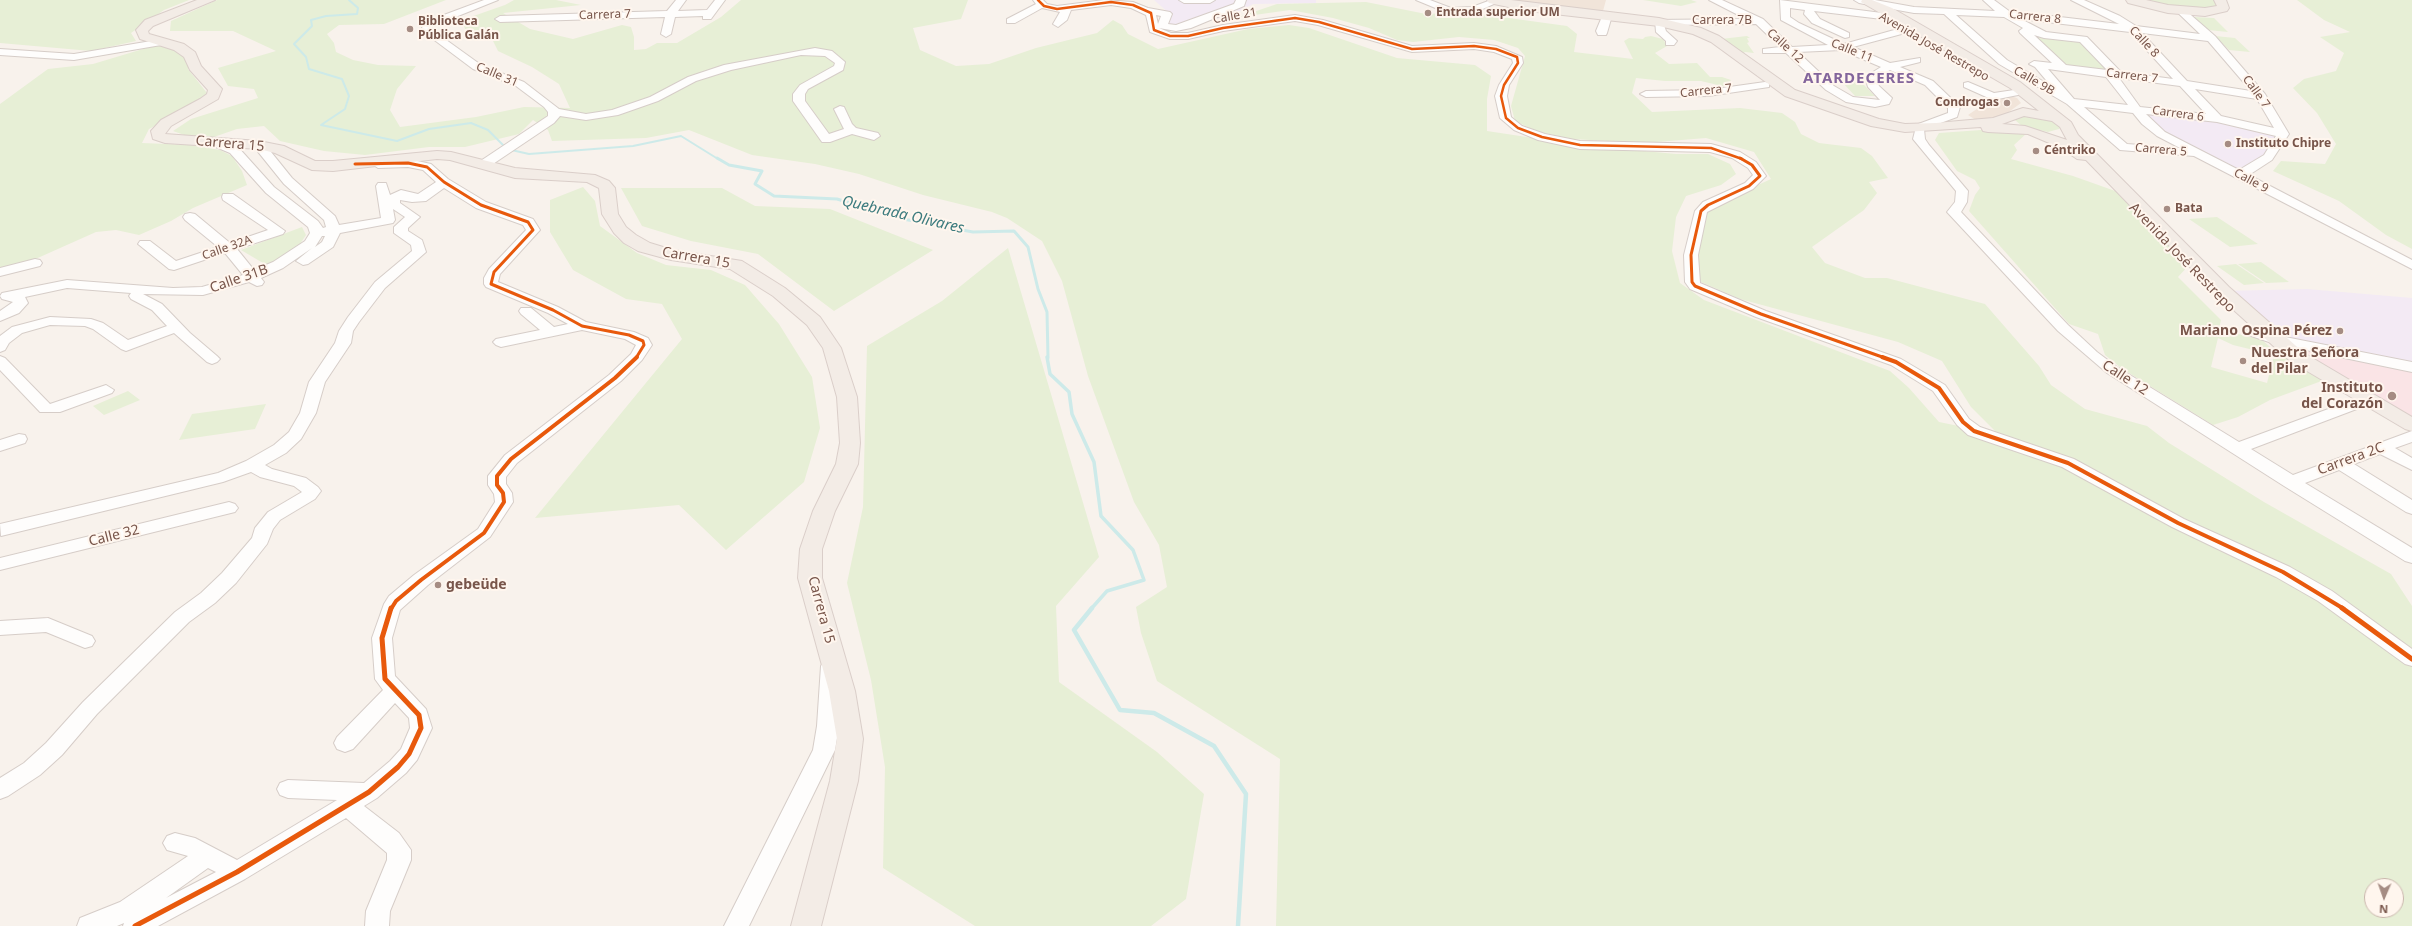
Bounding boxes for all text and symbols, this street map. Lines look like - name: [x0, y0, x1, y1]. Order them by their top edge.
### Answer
- street label: Calle 21: [1212, 5, 1258, 27]
- place label: Entrada superior UM: [1436, 6, 1560, 20]
- street label: Carrera 7: [579, 7, 631, 23]
- street label: Carrera 8: [2008, 7, 2062, 27]
- marker: Entrada superior UM: [1423, 8, 1433, 18]
- street label: Avenida José Restrepo: [1876, 10, 1992, 84]
- street label: Carrera 7B: [1692, 14, 1752, 28]
- place label: Biblioteca Pública Galán: [418, 15, 499, 43]
- street label: Calle 8: [2126, 23, 2162, 61]
- marker: Biblioteca Pública Galán: [405, 24, 415, 34]
- street label: Calle 12: [1764, 26, 1806, 66]
- street label: Calle 11: [1829, 36, 1875, 66]
- street label: Calle 31: [474, 60, 520, 90]
- street label: Calle 9B: [2011, 63, 2057, 99]
- street label: Carrera 7: [2105, 66, 2159, 86]
- district label: ATARDECERES: [1803, 70, 1915, 88]
- street label: Calle 7: [2239, 73, 2273, 111]
- street label: Carrera 7: [1679, 81, 1733, 101]
- place label: Condrogas: [1935, 96, 1999, 110]
- marker: Condrogas: [2002, 98, 2012, 108]
- street label: Carrera 6: [2151, 103, 2205, 125]
- street label: Carrera 15: [195, 133, 265, 155]
- place label: Instituto Chipre: [2236, 137, 2331, 151]
- marker: Instituto Chipre: [2223, 139, 2233, 149]
- street label: Carrera 5: [2134, 141, 2188, 159]
- place label: Céntriko: [2044, 144, 2096, 158]
- marker: Céntriko: [2031, 146, 2041, 156]
- street label: Calle 9: [2231, 166, 2271, 196]
- water label: Quebrada Olivares: [840, 192, 966, 238]
- street label: Avenida José Restrepo: [2125, 200, 2239, 316]
- place label: Bata: [2175, 202, 2203, 216]
- marker: Bata: [2162, 204, 2172, 214]
- street label: Calle 32A: [200, 233, 254, 263]
- street label: Carrera 15: [661, 244, 731, 272]
- street label: Calle 31B: [208, 261, 270, 297]
- place label: Mariano Ospina Pérez: [2180, 323, 2332, 339]
- marker: Mariano Ospina Pérez: [2335, 326, 2345, 336]
- place label: Nuestra Señora del Pilar: [2251, 345, 2359, 378]
- marker: Nuestra Señora del Pilar: [2238, 356, 2248, 366]
- street label: Calle 12: [2099, 357, 2151, 399]
- place label: Instituto del Corazón: [2301, 380, 2383, 412]
- marker: Instituto del Corazón: [2386, 390, 2398, 402]
- street label: Carrera 2C: [2315, 439, 2387, 479]
- street label: Calle 32: [87, 522, 141, 550]
- street label: Carrera 15: [804, 575, 838, 645]
- place label: gebeüde: [446, 577, 507, 593]
- marker: gebeüde: [433, 580, 443, 590]
- north arrow: [2364, 878, 2404, 918]
- text: N: [2379, 902, 2388, 917]

